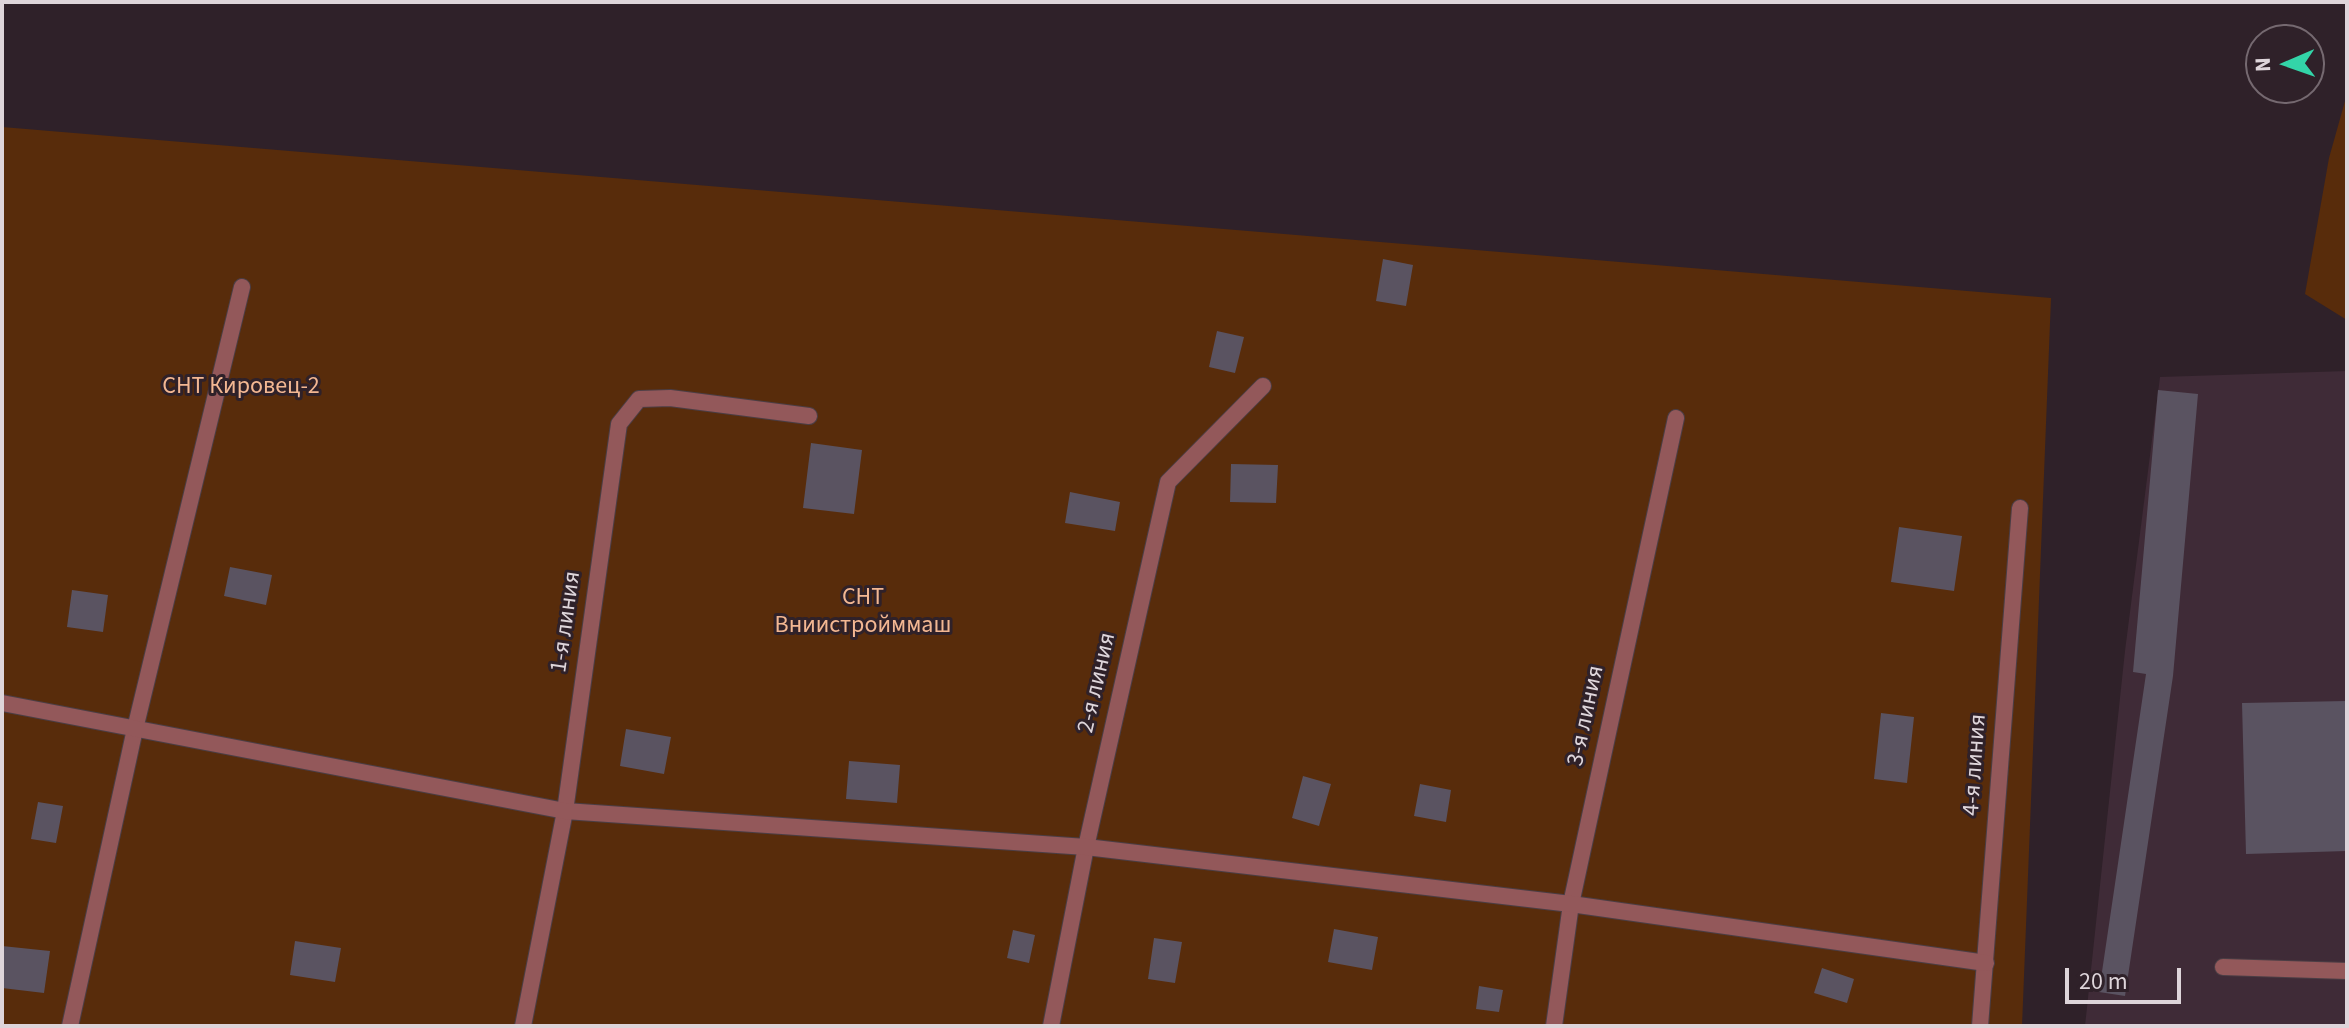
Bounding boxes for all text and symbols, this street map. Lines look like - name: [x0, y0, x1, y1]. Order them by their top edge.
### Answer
- north arrow: [2245, 24, 2325, 104]
- text: N: [2247, 57, 2279, 73]
- park label: СНТ Кировец-2: [162, 374, 320, 402]
- street label: 1-я линия: [546, 569, 588, 675]
- park label: СНТ Вниистройммаш: [775, 585, 951, 641]
- street label: 2-я линия: [1072, 630, 1124, 736]
- street label: 3-я линия: [1562, 663, 1612, 769]
- street label: 4-я линия: [1958, 713, 1994, 817]
- scale bar: [2069, 952, 2185, 1002]
- text: 20 m: [2079, 964, 2128, 999]

